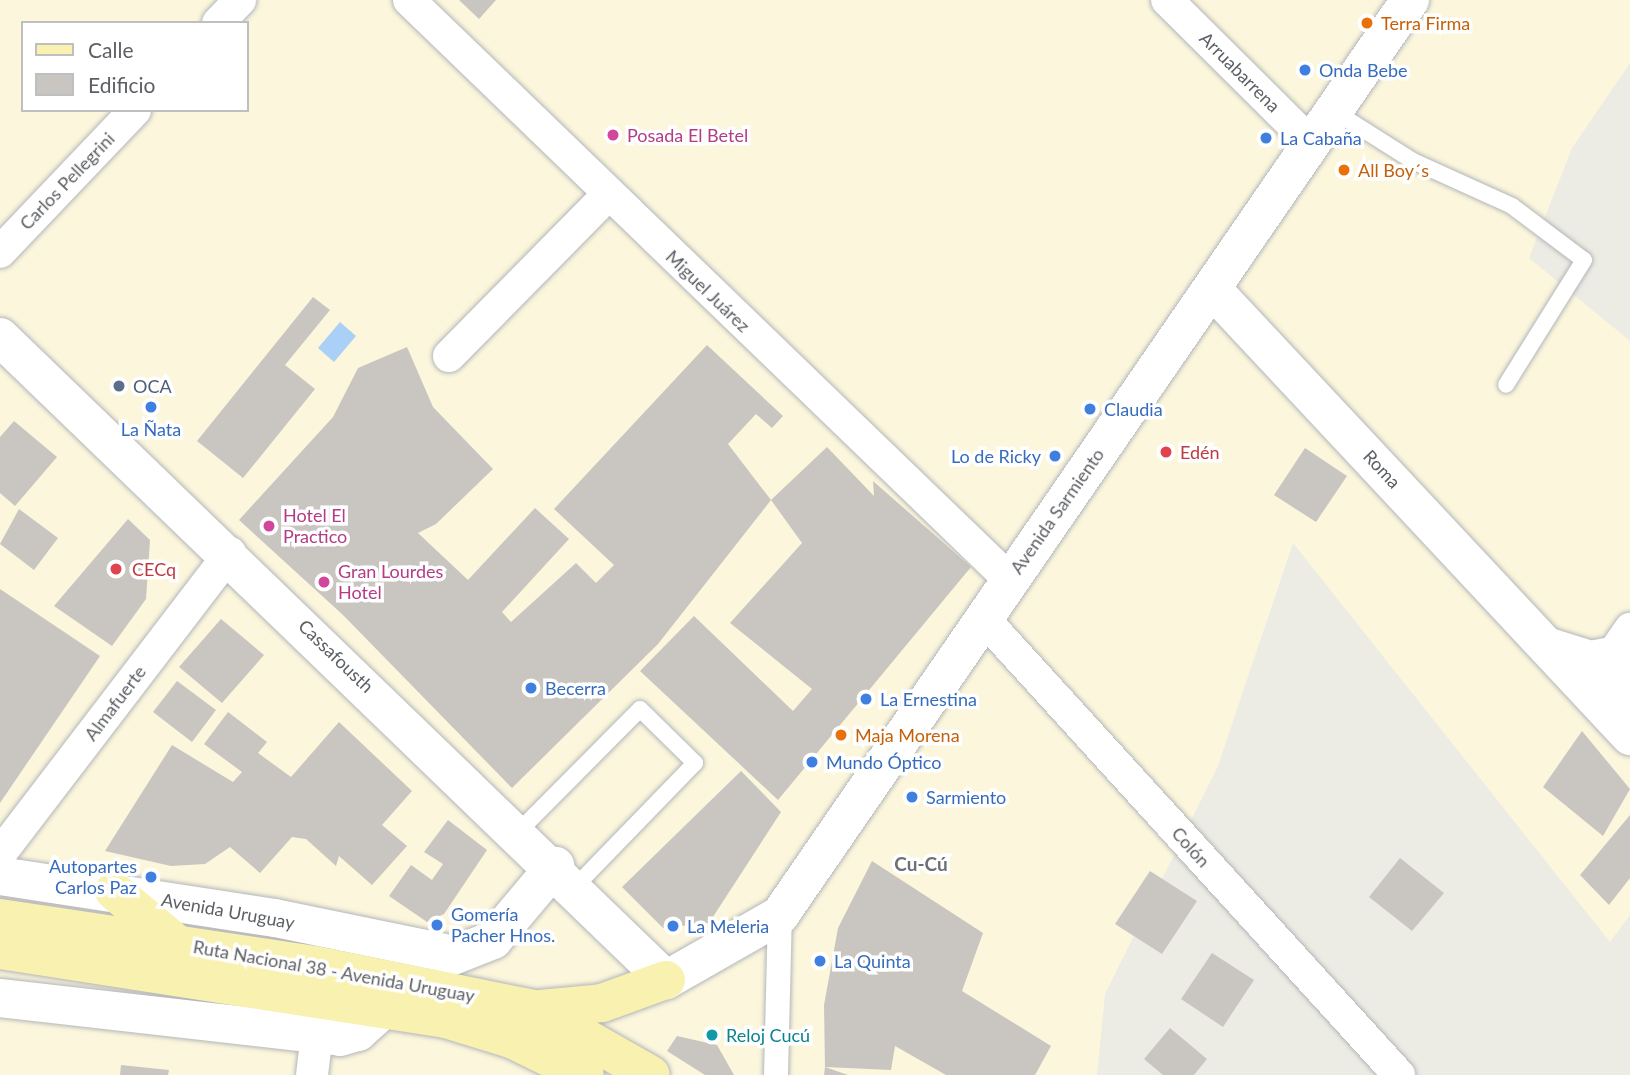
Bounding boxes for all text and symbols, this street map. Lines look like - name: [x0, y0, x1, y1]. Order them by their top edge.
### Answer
- place label: Terra Firma: [1381, 12, 1470, 34]
- marker: Terra Firma: [1359, 15, 1375, 31]
- legend: [21, 21, 248, 112]
- street label: Arruabarrena: [1195, 27, 1285, 117]
- text: Calle: [88, 37, 133, 62]
- place label: Onda Bebe: [1319, 59, 1407, 81]
- marker: Onda Bebe: [1297, 62, 1313, 78]
- text: Edificio: [88, 72, 155, 97]
- place label: Posada El Betel: [627, 124, 748, 146]
- marker: Posada El Betel: [605, 127, 621, 143]
- place label: La Cabaña: [1280, 127, 1362, 149]
- street label: Carlos Pellegrini: [15, 128, 119, 234]
- marker: La Cabaña: [1258, 130, 1274, 146]
- place label: All Boy´s: [1358, 159, 1429, 181]
- marker: All Boy´s: [1336, 162, 1352, 178]
- street label: Miguel Juárez: [661, 245, 755, 337]
- place label: OCA: [133, 375, 172, 397]
- marker: OCA: [111, 378, 127, 394]
- place label: Claudia: [1104, 398, 1163, 420]
- marker: La Ñata: [143, 399, 159, 415]
- marker: Claudia: [1082, 401, 1098, 417]
- place label: La Ñata: [121, 418, 181, 440]
- place label: Edén: [1180, 441, 1220, 463]
- street label: Avenida Sarmiento: [1006, 444, 1108, 578]
- marker: Edén: [1158, 444, 1174, 460]
- place label: Lo de Ricky: [951, 445, 1041, 467]
- street label: Roma: [1359, 445, 1405, 493]
- marker: Lo de Ricky: [1047, 448, 1063, 464]
- place label: Hotel El Practico: [283, 505, 347, 548]
- marker: Hotel El Practico: [261, 518, 277, 534]
- place label: CECq: [132, 558, 176, 580]
- marker: CECq: [106, 559, 126, 579]
- place label: Gran Lourdes Hotel: [338, 561, 443, 604]
- marker: Gran Lourdes Hotel: [316, 574, 332, 590]
- street label: Cassafousth: [294, 615, 378, 697]
- street label: Almafuerte: [80, 661, 150, 745]
- place label: Becerra: [545, 677, 606, 699]
- marker: Becerra: [523, 680, 539, 696]
- place label: La Ernestina: [880, 688, 977, 710]
- marker: La Ernestina: [858, 691, 874, 707]
- place label: Maja Morena: [855, 724, 960, 746]
- marker: Maja Morena: [833, 727, 849, 743]
- place label: Mundo Óptico: [826, 751, 941, 773]
- marker: Mundo Óptico: [804, 754, 820, 770]
- place label: Sarmiento: [926, 786, 1006, 808]
- marker: Sarmiento: [904, 789, 920, 805]
- street label: Colón: [1167, 822, 1215, 872]
- district label: Cu-Cú: [894, 853, 948, 875]
- place label: Autopartes Carlos Paz: [49, 856, 137, 898]
- marker: Autopartes Carlos Paz: [143, 869, 159, 885]
- street label: Avenida Uruguay: [160, 889, 296, 933]
- place label: Gomería Pacher Hnos.: [451, 904, 556, 946]
- place label: La Meleria: [687, 915, 769, 937]
- marker: Gomería Pacher Hnos.: [429, 917, 445, 933]
- marker: La Meleria: [665, 918, 681, 934]
- street label: Ruta Nacional 38 - Avenida Uruguay: [191, 936, 477, 1006]
- place label: La Quinta: [834, 950, 911, 972]
- marker: La Quinta: [812, 953, 828, 969]
- place label: Reloj Cucú: [726, 1024, 810, 1046]
- marker: Reloj Cucú: [704, 1027, 720, 1043]

